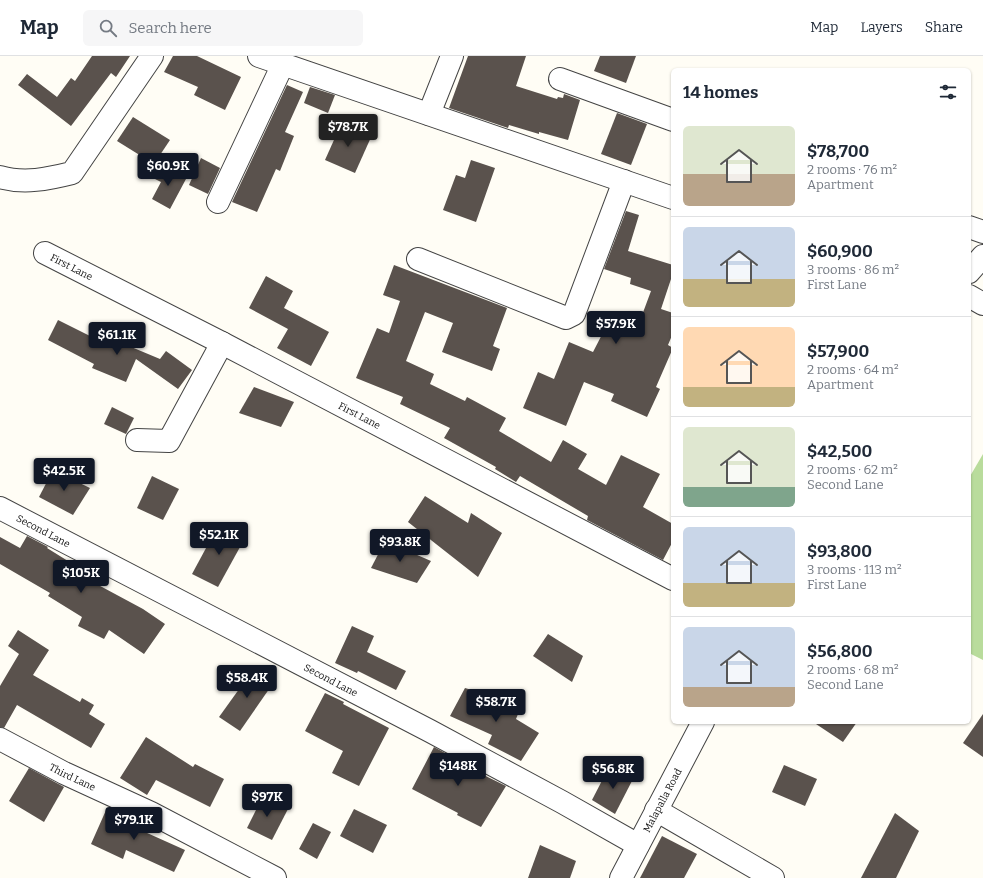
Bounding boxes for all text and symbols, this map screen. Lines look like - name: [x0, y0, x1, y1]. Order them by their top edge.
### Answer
- search box: [83, 10, 363, 46]
- text: Map: [20, 16, 59, 39]
- icon: search: [97, 17, 119, 39]
- text: Search here: [129, 19, 212, 37]
- text: Map: [810, 19, 838, 36]
- text: Layers: [860, 19, 903, 36]
- text: Share: [925, 19, 963, 36]
- icon: filters: [937, 81, 959, 103]
- text: 14 homes: [683, 82, 758, 103]
- pin: $78.7K: [315, 114, 381, 148]
- text: $78.7K: [328, 119, 368, 134]
- text: $78,700: [807, 141, 869, 162]
- icon: home: [715, 142, 763, 190]
- pin: $60.9K: [135, 153, 201, 187]
- text: $60.9K: [146, 158, 190, 173]
- text: 2 rooms · 76 m²: [807, 162, 897, 177]
- text: Apartment: [807, 177, 874, 192]
- text: $60,900: [807, 241, 873, 262]
- icon: home: [715, 243, 763, 291]
- street label: First Lane: [48, 252, 94, 283]
- text: 3 rooms · 86 m²: [807, 262, 899, 277]
- text: First Lane: [807, 277, 867, 292]
- pin: $57.9K: [583, 311, 649, 345]
- text: $57.9K: [596, 316, 636, 331]
- pin: $61.1K: [84, 322, 150, 356]
- text: $61.1K: [98, 327, 136, 342]
- text: $57,900: [807, 341, 869, 362]
- icon: home: [715, 343, 763, 391]
- text: 2 rooms · 64 m²: [807, 362, 899, 377]
- text: Apartment: [807, 377, 874, 392]
- street label: First Lane: [336, 400, 382, 432]
- text: $42,500: [807, 441, 872, 462]
- icon: home: [715, 443, 763, 491]
- pin: $42.5K: [31, 458, 97, 492]
- text: 2 rooms · 62 m²: [807, 462, 898, 477]
- text: $42.5K: [43, 463, 85, 478]
- text: Second Lane: [807, 477, 884, 492]
- street label: Second Lane: [14, 513, 72, 550]
- pin: $52.1K: [186, 522, 252, 556]
- text: $52.1K: [199, 527, 239, 542]
- pin: $93.8K: [367, 529, 433, 563]
- text: $93.8K: [379, 534, 421, 549]
- text: $93,800: [807, 541, 872, 562]
- icon: home: [715, 543, 763, 591]
- pin: $105K: [53, 560, 109, 594]
- text: 3 rooms · 113 m²: [807, 562, 902, 577]
- text: $105K: [62, 565, 100, 580]
- text: First Lane: [807, 577, 867, 592]
- text: $56,800: [807, 641, 873, 662]
- icon: home: [715, 643, 763, 691]
- street label: Second Lane: [302, 662, 360, 700]
- text: 2 rooms · 68 m²: [807, 662, 899, 677]
- pin: $58.4K: [214, 665, 280, 699]
- text: $58.4K: [226, 670, 268, 685]
- text: Second Lane: [807, 677, 884, 692]
- pin: $58.7K: [463, 689, 529, 723]
- text: $58.7K: [476, 694, 516, 709]
- pin: $148K: [430, 753, 486, 787]
- pin: $56.8K: [580, 756, 646, 790]
- text: $148K: [439, 758, 477, 773]
- street label: Third Lane: [47, 761, 97, 794]
- text: $56.8K: [592, 761, 634, 776]
- street label: Malapalla Road: [641, 766, 685, 835]
- pin: $97K: [243, 784, 291, 818]
- text: $97K: [251, 789, 283, 804]
- pin: $79.1K: [101, 807, 167, 841]
- text: $79.1K: [114, 812, 154, 827]

